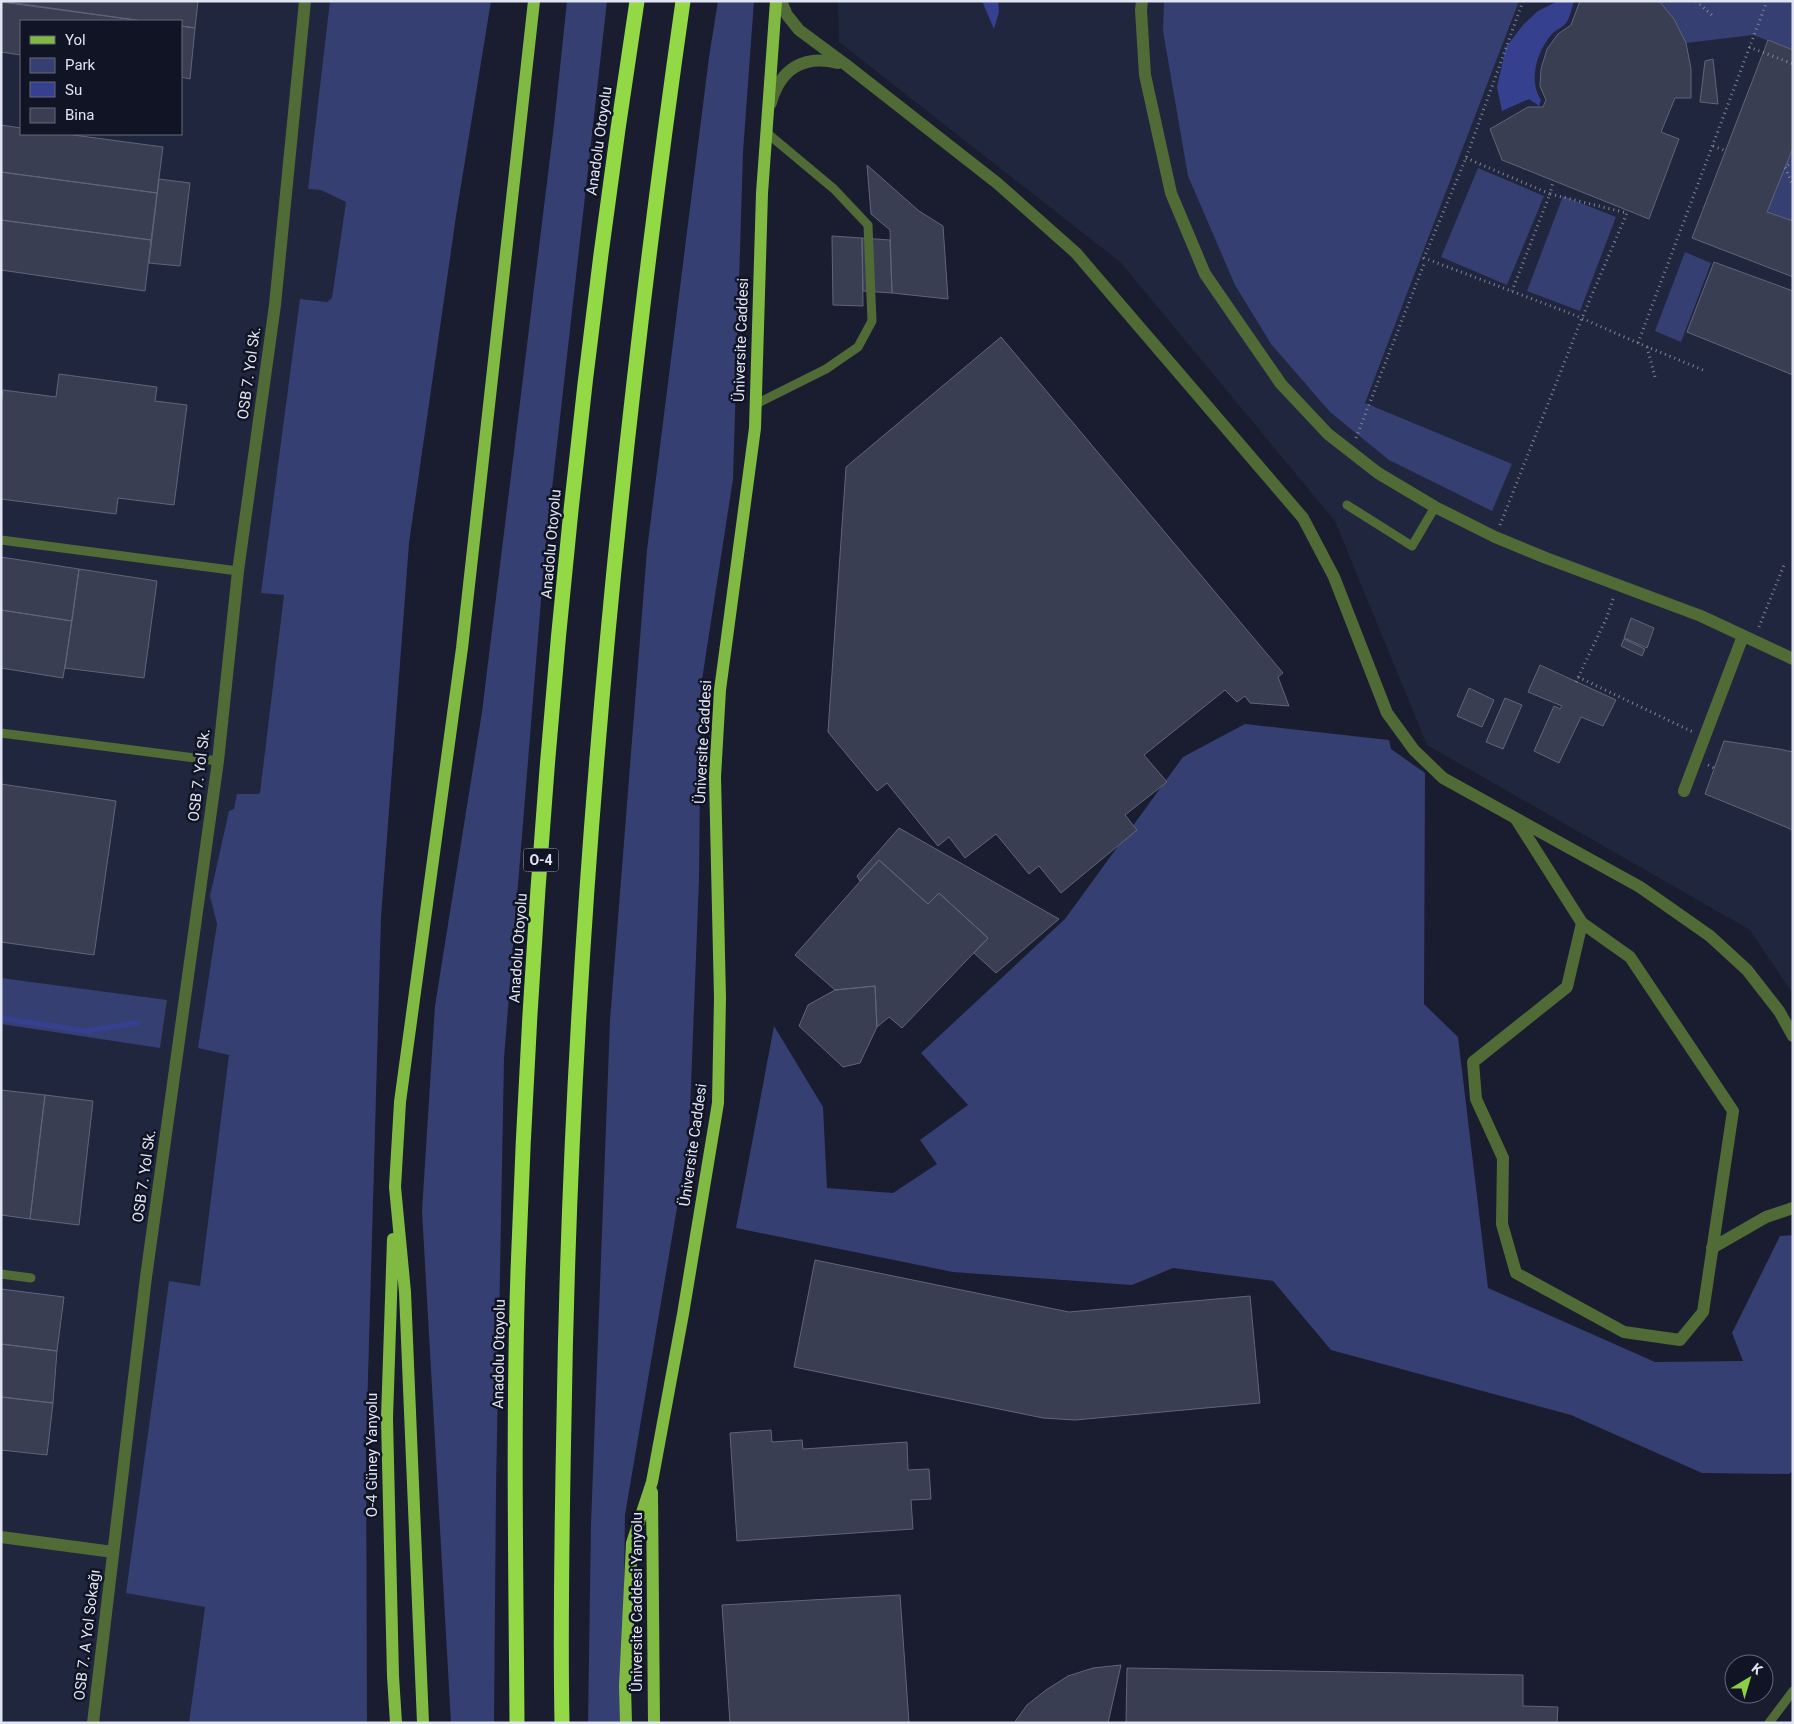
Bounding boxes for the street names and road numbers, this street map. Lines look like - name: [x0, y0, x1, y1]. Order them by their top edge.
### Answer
- street label: Anadolu Otoyolu: [582, 85, 616, 197]
- street label: Üniversite Caddesi: [730, 278, 752, 402]
- street label: OSB 7. Yol Sk.: [234, 326, 264, 420]
- street label: Anadolu Otoyolu: [537, 488, 565, 600]
- street label: Üniversite Caddesi: [691, 680, 715, 804]
- street label: OSB 7. Yol Sk.: [184, 728, 214, 822]
- road number: O-4: [524, 848, 558, 872]
- street label: Anadolu Otoyolu: [505, 893, 531, 1003]
- street label: Üniversite Caddesi: [675, 1082, 711, 1208]
- street label: OSB 7. Yol Sk.: [129, 1129, 159, 1223]
- street label: Anadolu Otoyolu: [489, 1299, 509, 1409]
- street label: O-4 Güney Yanyolu: [363, 1393, 381, 1517]
- street label: Üniversite Caddesi Yanyolu: [628, 1512, 646, 1692]
- street label: OSB 7. A Yol Sokağı: [70, 1569, 104, 1701]

